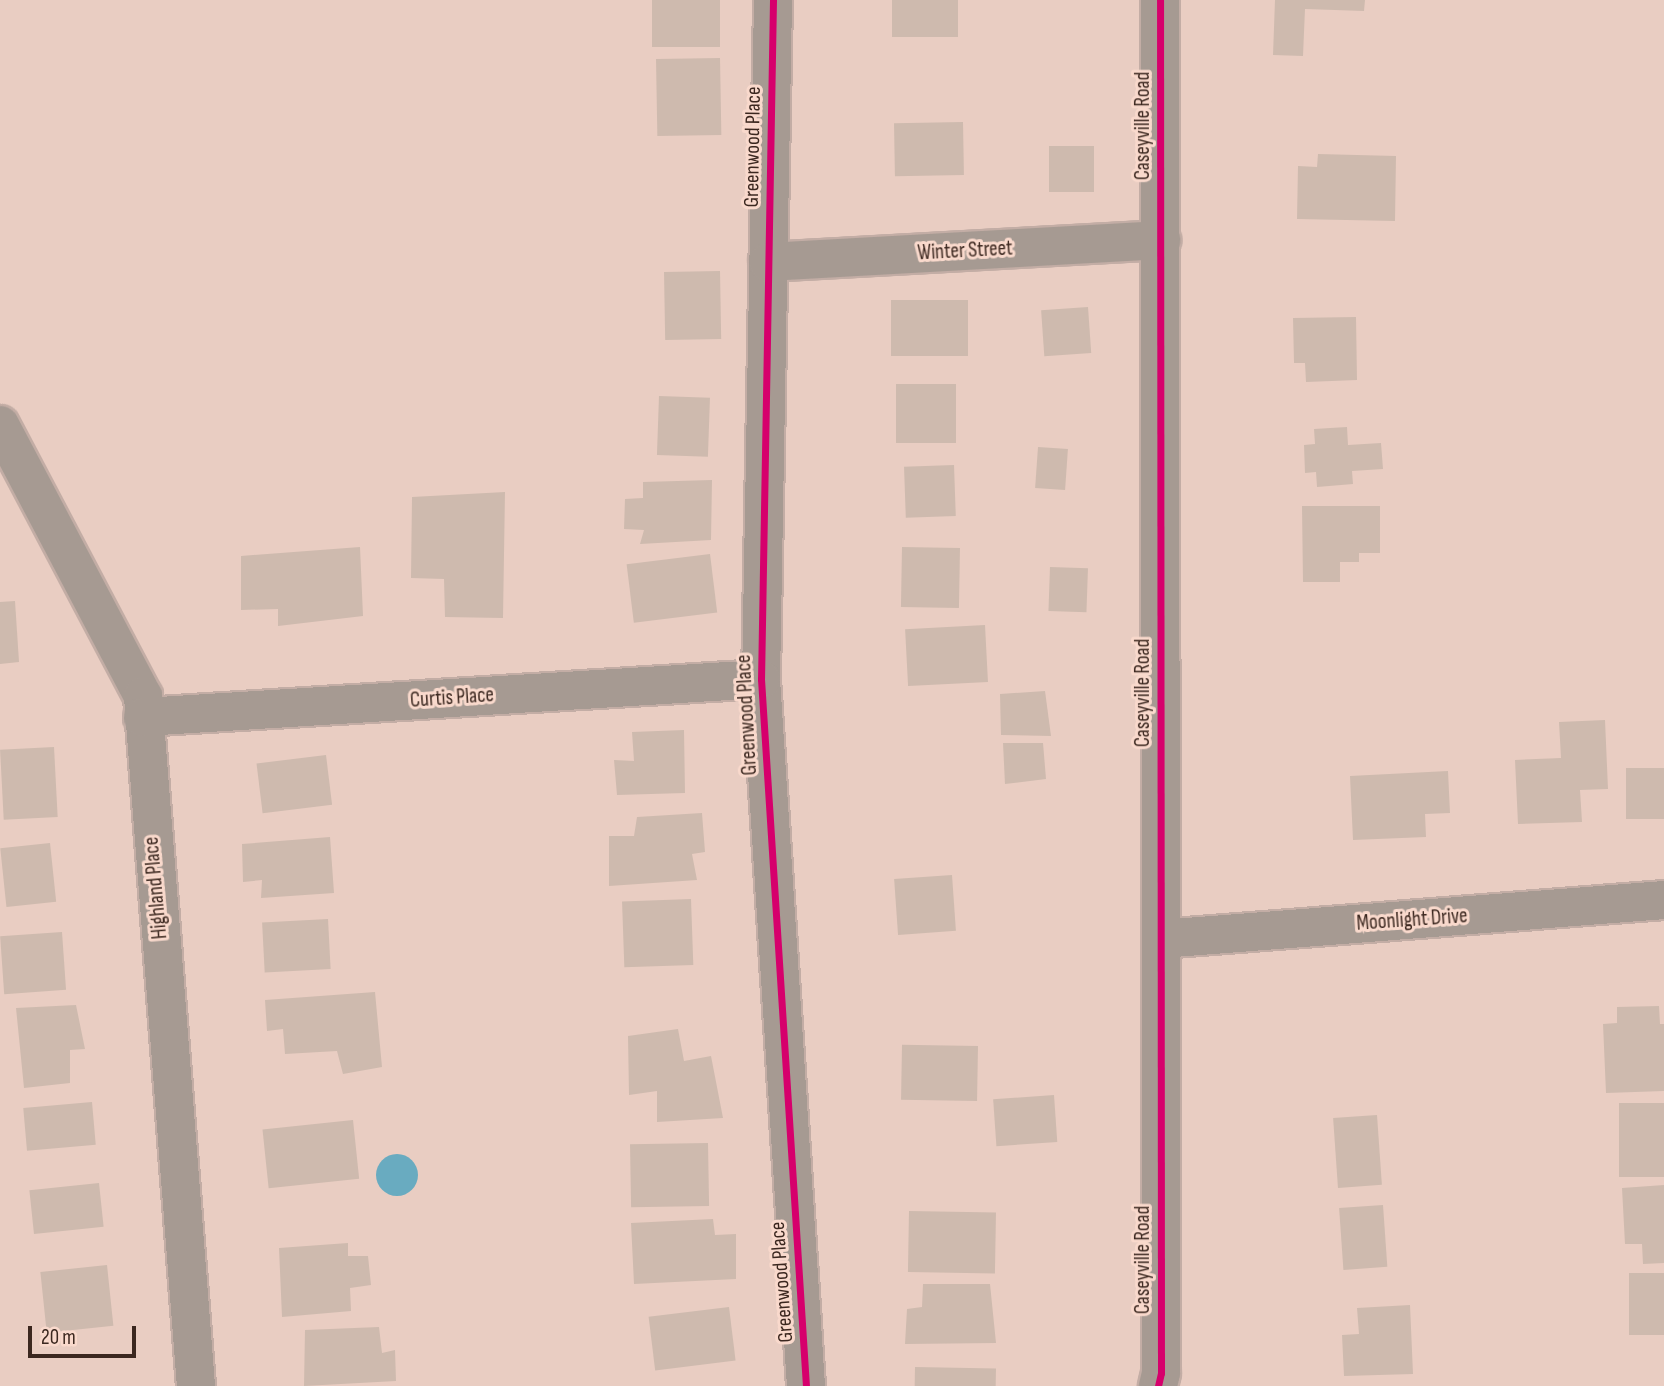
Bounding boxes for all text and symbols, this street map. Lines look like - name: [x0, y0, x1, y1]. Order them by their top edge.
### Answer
- street label: Caseyville Road: [1130, 72, 1156, 180]
- street label: Greenwood Place: [739, 86, 767, 208]
- street label: Winter Street: [917, 236, 1013, 266]
- street label: Caseyville Road: [1130, 639, 1156, 747]
- street label: Greenwood Place: [731, 654, 763, 776]
- street label: Curtis Place: [409, 683, 495, 713]
- street label: Highland Place: [139, 836, 173, 940]
- street label: Moonlight Drive: [1356, 904, 1468, 936]
- street label: Caseyville Road: [1130, 1206, 1156, 1314]
- street label: Greenwood Place: [765, 1221, 799, 1343]
- scale bar: [32, 1312, 140, 1356]
- text: 20 m: [41, 1325, 76, 1350]

